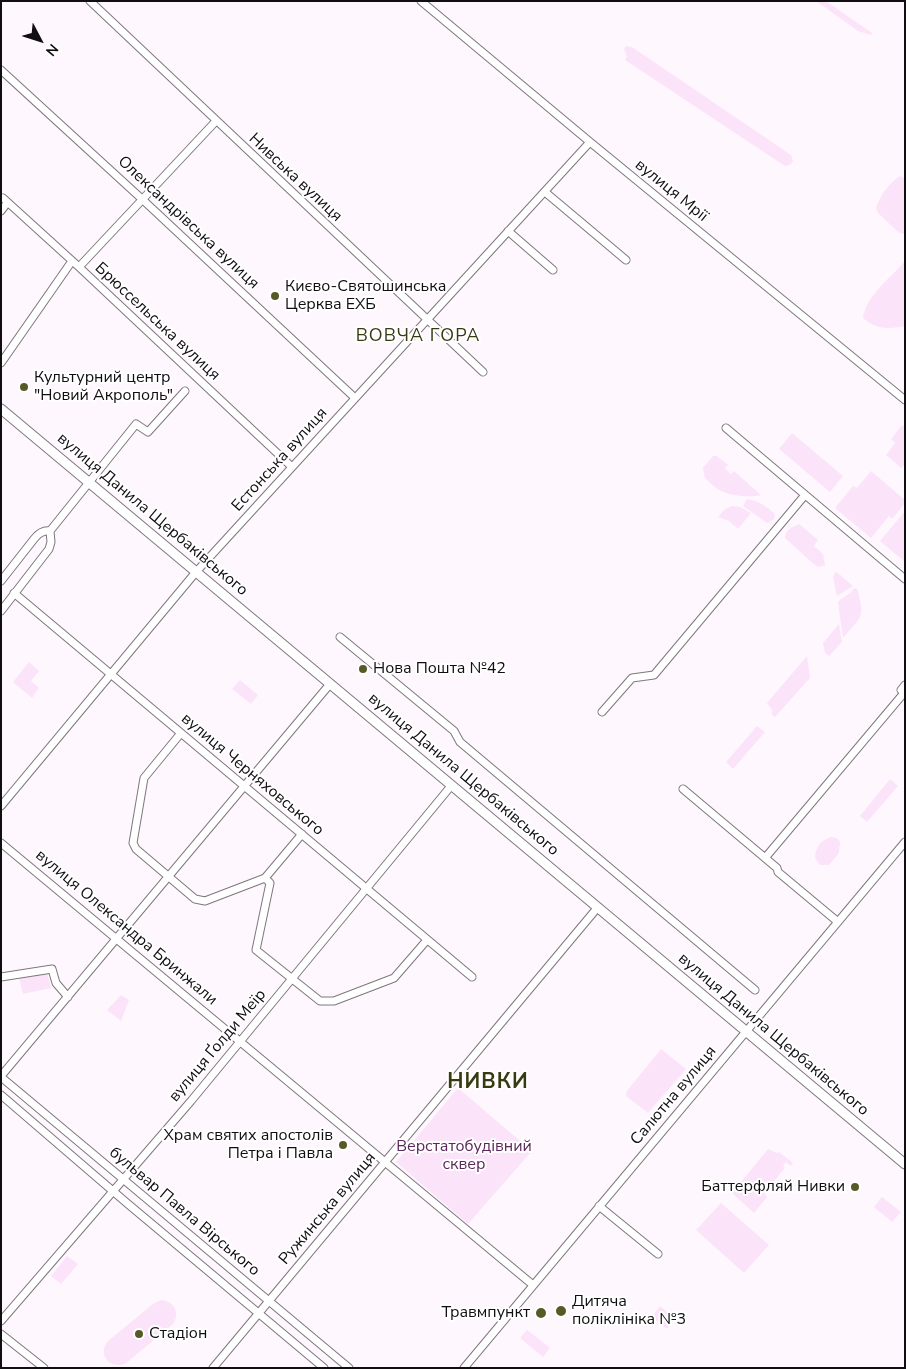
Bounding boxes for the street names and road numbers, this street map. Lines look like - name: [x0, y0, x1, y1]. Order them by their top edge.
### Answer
- street label: Нивська вулиця: [244, 130, 346, 226]
- street label: Олександрівська вулиця: [113, 152, 263, 294]
- street label: вулиця Мрії: [631, 156, 711, 226]
- street label: Брюссельська вулиця: [90, 259, 224, 385]
- street label: Естонська вулиця: [228, 404, 332, 516]
- street label: вулиця Данила Щербаківського: [53, 429, 251, 601]
- street label: вулиця Данила Щербаківського: [364, 689, 562, 861]
- street label: вулиця Черняховського: [177, 710, 327, 840]
- street label: вулиця Олександра Бринжали: [31, 846, 221, 1010]
- street label: вулиця Данила Щербаківського: [674, 949, 872, 1121]
- street label: вулиця Ґолди Меїр: [165, 986, 271, 1106]
- street label: Салютна вулиця: [627, 1043, 721, 1149]
- street label: бульвар Павла Вірського: [105, 1143, 263, 1281]
- street label: Ружинська вулиця: [275, 1149, 381, 1269]

